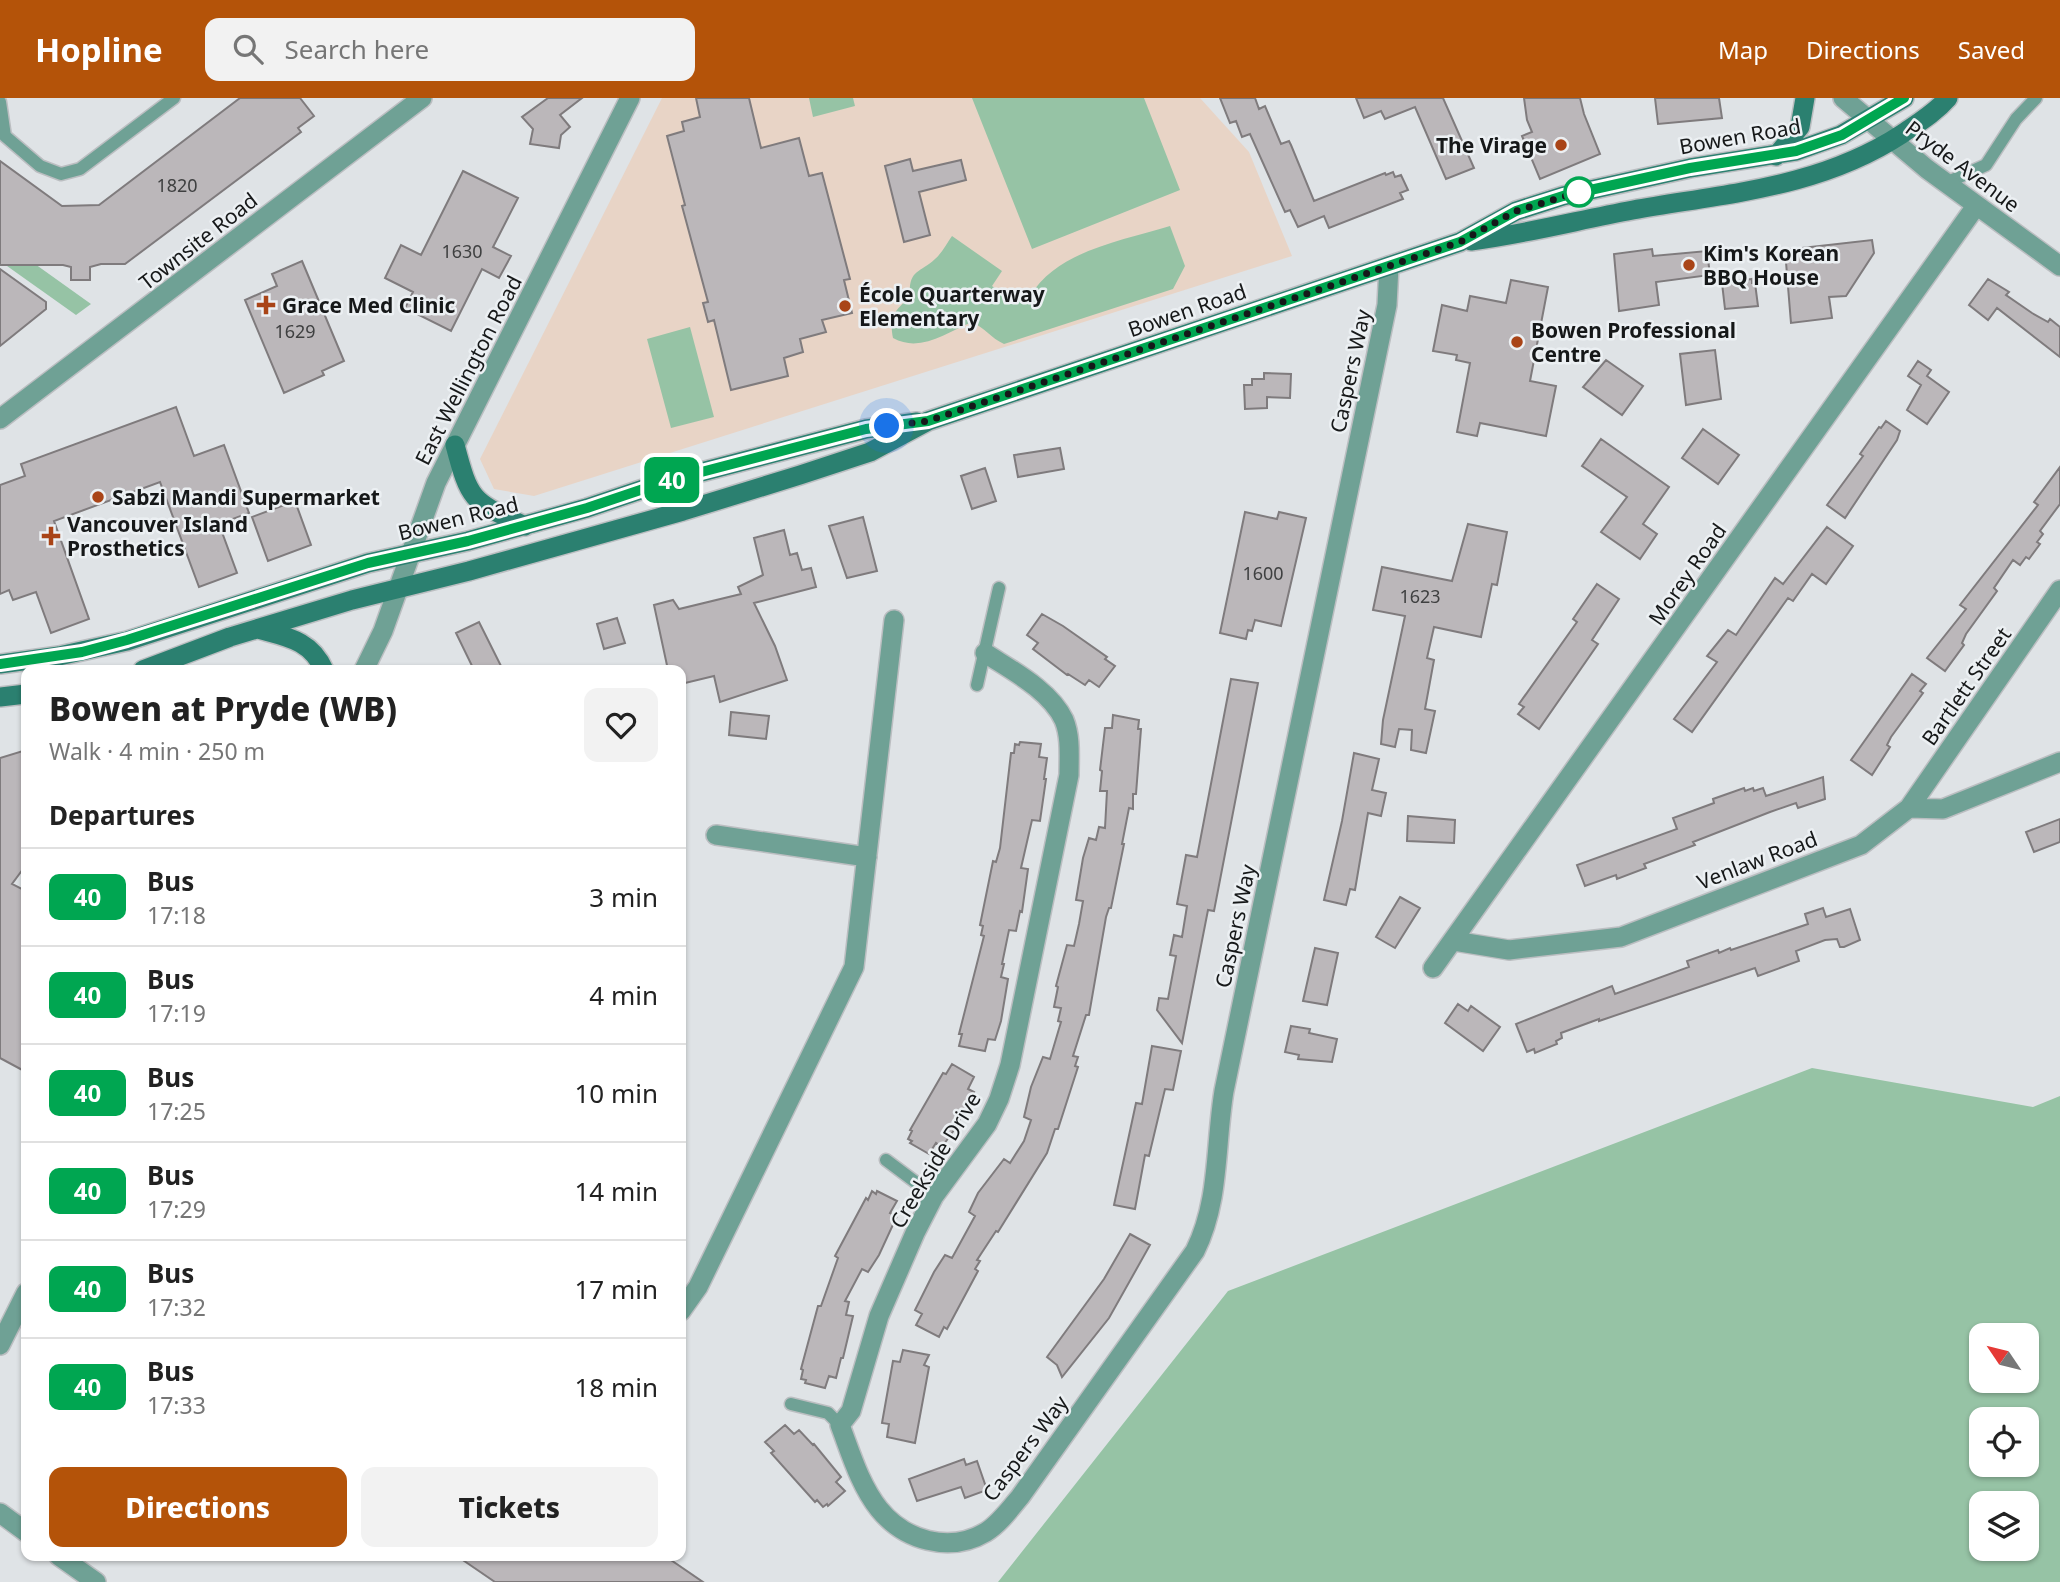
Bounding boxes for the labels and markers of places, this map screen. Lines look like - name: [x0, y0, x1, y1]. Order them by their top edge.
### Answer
- place label: The Virage: [1436, 131, 1547, 159]
- marker: The Virage: [1553, 137, 1569, 153]
- unlabelled marker: [1564, 177, 1594, 207]
- place label: Kim's Korean BBQ House: [1703, 239, 1839, 291]
- marker: Kim's Korean BBQ House: [1681, 257, 1697, 273]
- place label: École Quarterway Elementary: [859, 280, 1045, 332]
- place label: Grace Med Clinic: [282, 291, 456, 319]
- marker: Grace Med Clinic: [256, 295, 276, 315]
- marker: École Quarterway Elementary: [837, 298, 853, 314]
- place label: Bowen Professional Centre: [1531, 316, 1736, 368]
- marker: Bowen Professional Centre: [1509, 334, 1525, 350]
- place label: Sabzi Mandi Supermarket: [112, 483, 380, 511]
- marker: Sabzi Mandi Supermarket: [90, 489, 106, 505]
- place label: Vancouver Island Prosthetics: [67, 510, 248, 562]
- marker: Vancouver Island Prosthetics: [41, 526, 61, 546]

